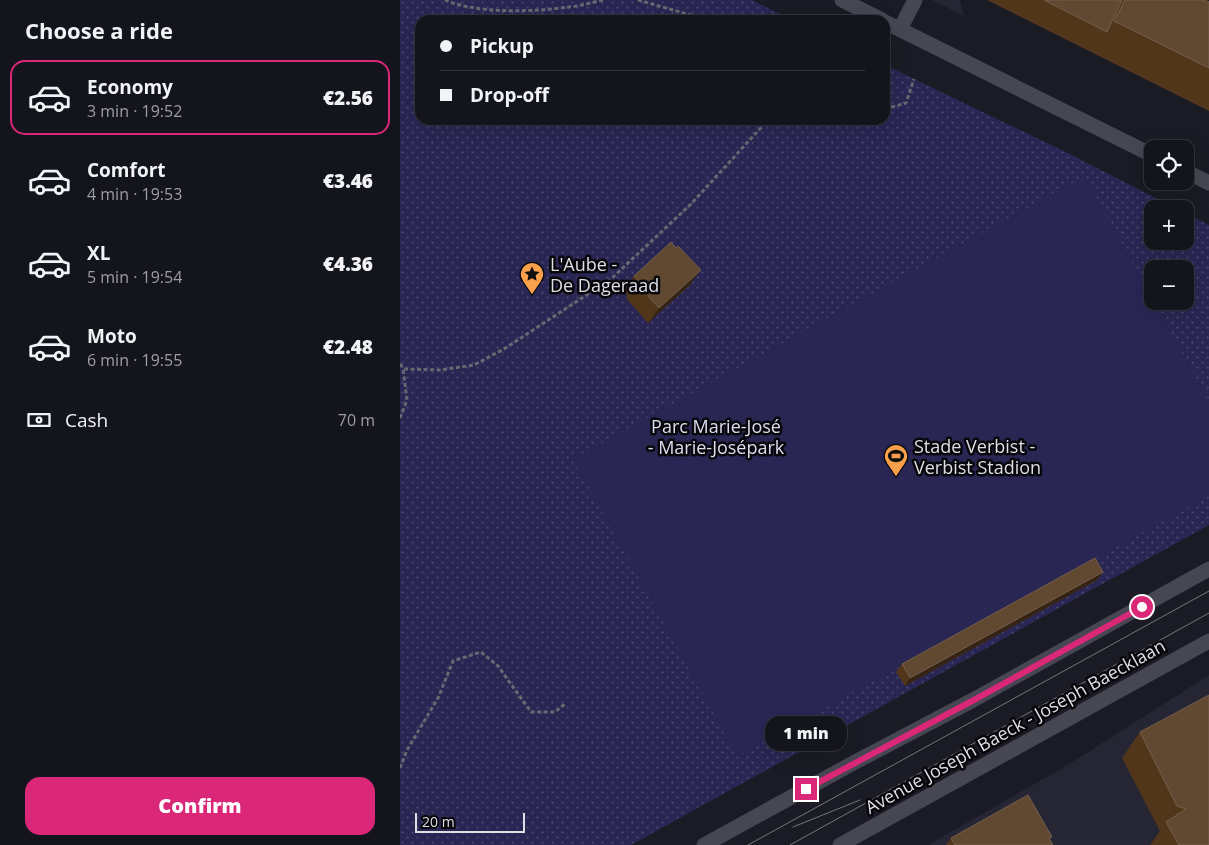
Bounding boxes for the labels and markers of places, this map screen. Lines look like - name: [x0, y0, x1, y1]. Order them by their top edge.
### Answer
- place label: L'Aube - De Dageraad: [550, 252, 659, 297]
- place icon: L'Aube - De Dageraad: [519, 261, 545, 295]
- place label: Stade Verbist - Verbist Stadion: [914, 434, 1041, 479]
- sports icon: Stade Verbist - Verbist Stadion: [883, 443, 909, 477]

